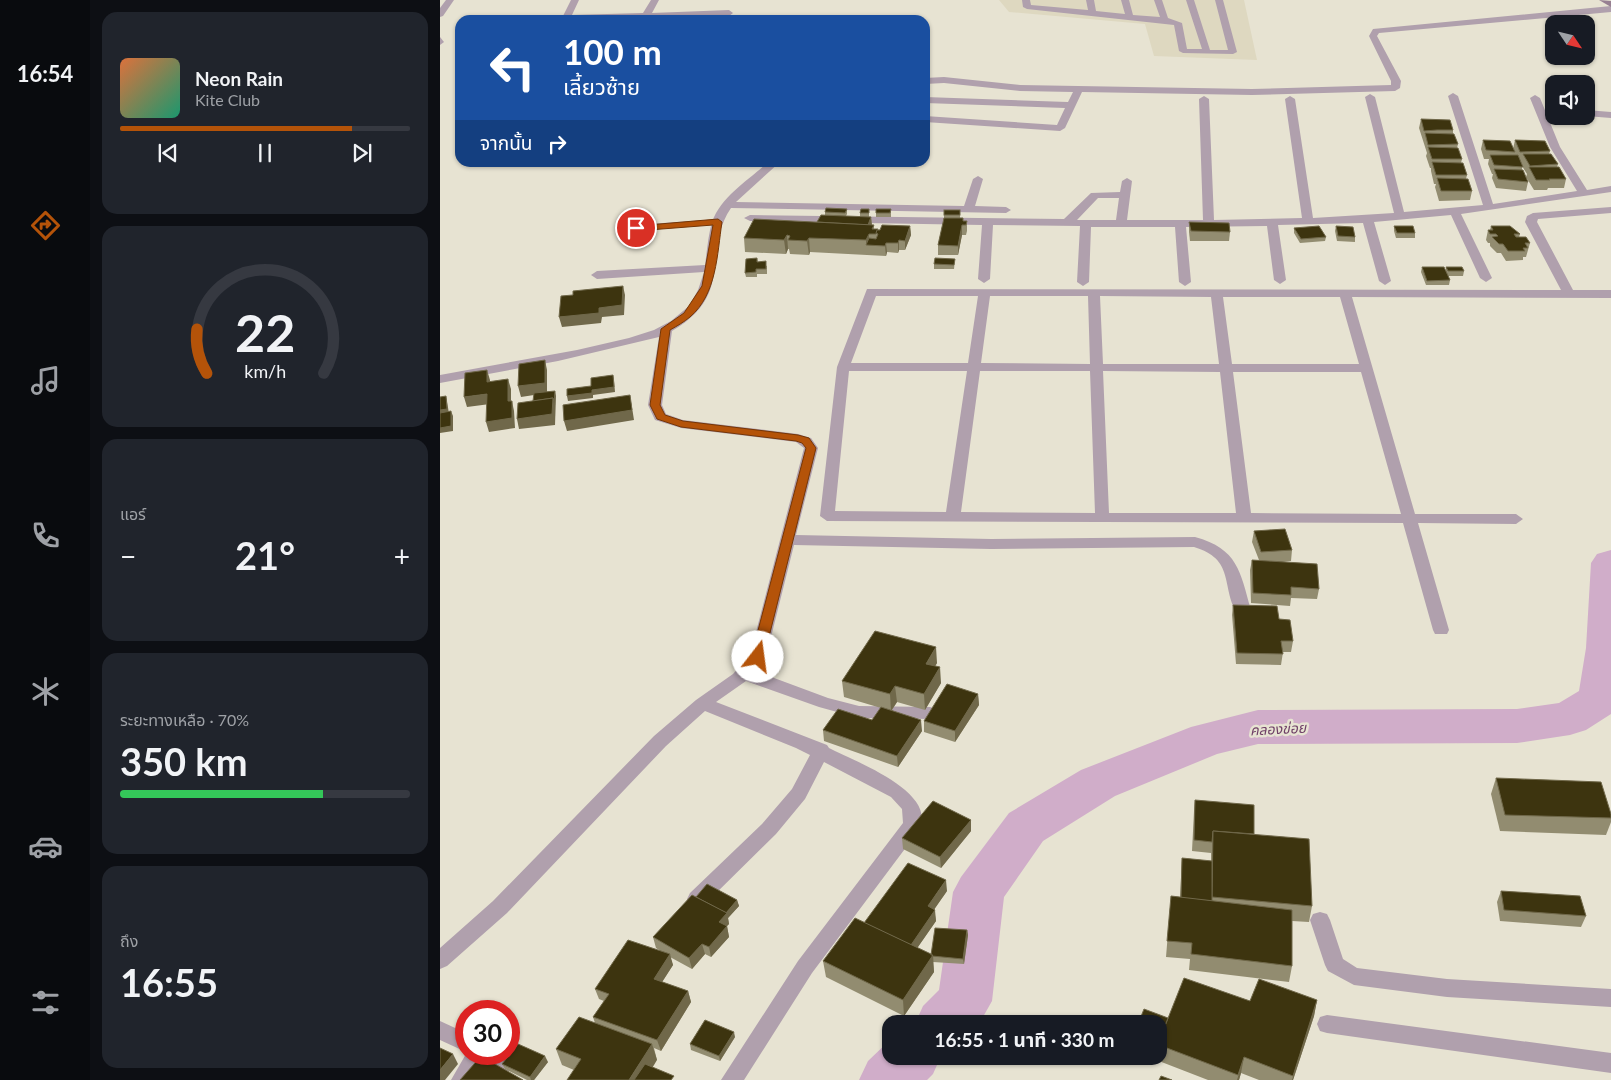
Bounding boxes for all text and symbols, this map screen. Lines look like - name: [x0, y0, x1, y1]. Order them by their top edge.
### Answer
- north arrow: [1545, 15, 1595, 65]
- map controls: [1545, 15, 1595, 125]
- text: 100 m: [563, 30, 662, 72]
- icon: left: [480, 35, 545, 100]
- text: 16:54: [17, 60, 73, 87]
- text: Neon Rain: [195, 67, 283, 90]
- text: เลี้ยวซ้าย: [563, 73, 640, 100]
- button: sound: [1545, 75, 1595, 125]
- text: Kite Club: [195, 90, 260, 109]
- icon: right: [543, 130, 571, 158]
- text: จากนั้น: [480, 131, 533, 154]
- icon: previous: [154, 139, 182, 167]
- icon: pause: [251, 139, 279, 167]
- icon: next: [348, 139, 376, 167]
- pin: [615, 207, 657, 249]
- icon: directions: [28, 208, 63, 243]
- icon: arrive: [622, 214, 650, 242]
- text: 22: [235, 301, 295, 363]
- text: km/h: [244, 360, 286, 382]
- icon: music: [28, 363, 63, 398]
- text: แอร์: [120, 504, 146, 523]
- icon: phone: [28, 518, 63, 553]
- text: 21°: [235, 532, 295, 578]
- text: −: [120, 539, 136, 573]
- text: +: [394, 539, 410, 573]
- position arrow: [731, 630, 783, 682]
- icon: climate: [28, 674, 63, 709]
- text: ระยะทางเหลือ · 70%: [120, 710, 249, 729]
- water label: คลองข่อย: [1249, 718, 1308, 738]
- text: 350 km: [120, 738, 248, 784]
- icon: car: [28, 829, 63, 864]
- text: ถึง: [120, 931, 138, 950]
- text: 16:55: [120, 959, 218, 1005]
- icon: filters: [28, 985, 63, 1020]
- speed limit sign: 30: [455, 1000, 520, 1065]
- text: 16:55 · 1 นาที · 330 m: [935, 1028, 1114, 1051]

